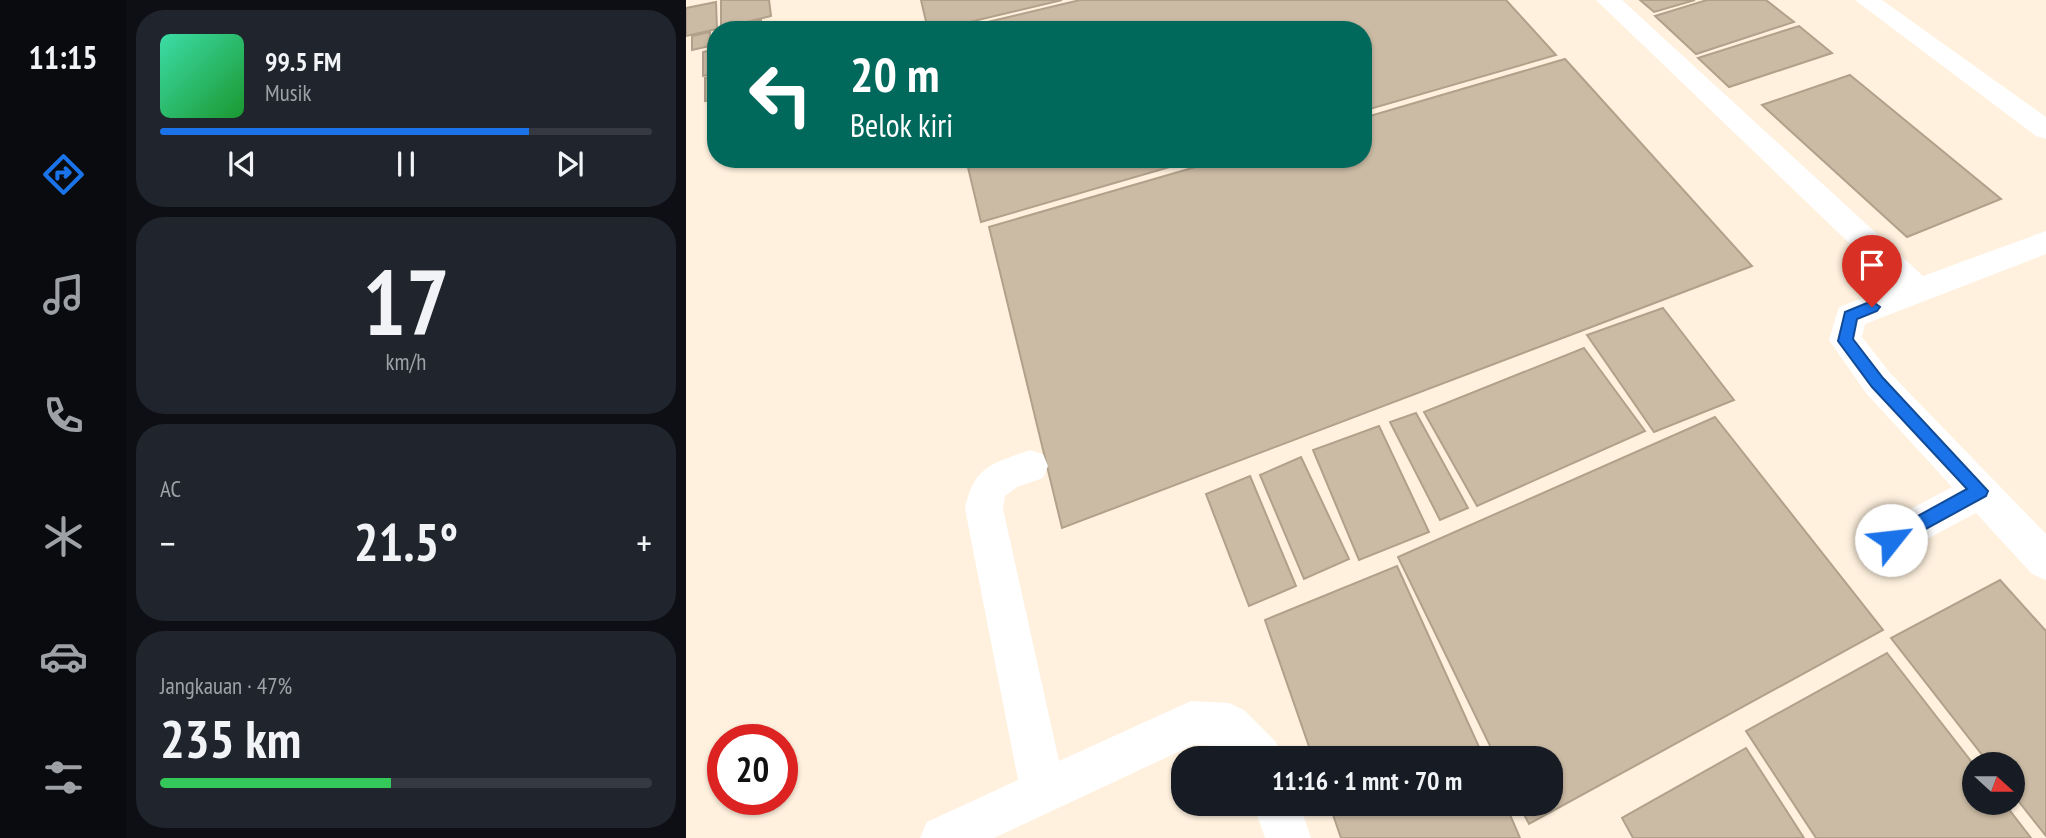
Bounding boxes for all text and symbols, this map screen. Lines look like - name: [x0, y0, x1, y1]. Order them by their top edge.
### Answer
- text: 11:15: [28, 36, 98, 78]
- text: 20 m: [850, 42, 939, 106]
- text: 99.5 FM: [265, 45, 341, 78]
- icon: left: [735, 49, 826, 140]
- text: Musik: [265, 78, 311, 107]
- text: Belok kiri: [850, 104, 953, 146]
- icon: previous: [223, 145, 261, 183]
- icon: pause: [387, 145, 425, 183]
- icon: next: [551, 145, 589, 183]
- icon: directions: [39, 150, 88, 199]
- pin: [1842, 235, 1902, 307]
- text: 17: [363, 242, 450, 360]
- icon: arrive: [1853, 246, 1891, 284]
- icon: music: [39, 270, 88, 319]
- text: km/h: [386, 347, 426, 376]
- icon: phone: [39, 391, 88, 440]
- text: AC: [160, 474, 181, 503]
- position arrow: [1854, 503, 1928, 577]
- text: 21.5°: [354, 508, 458, 575]
- icon: climate: [39, 512, 88, 561]
- text: −: [160, 518, 176, 567]
- text: +: [636, 518, 652, 567]
- icon: car: [39, 632, 88, 681]
- text: Jangkauan · 47%: [160, 671, 292, 700]
- text: 235 km: [160, 705, 301, 772]
- speed limit sign: 20: [707, 724, 798, 815]
- north arrow: [1962, 752, 2025, 816]
- map controls: [1962, 752, 2025, 815]
- icon: filters: [39, 753, 88, 802]
- text: 11:16 · 1 mnt · 70 m: [1272, 764, 1462, 797]

